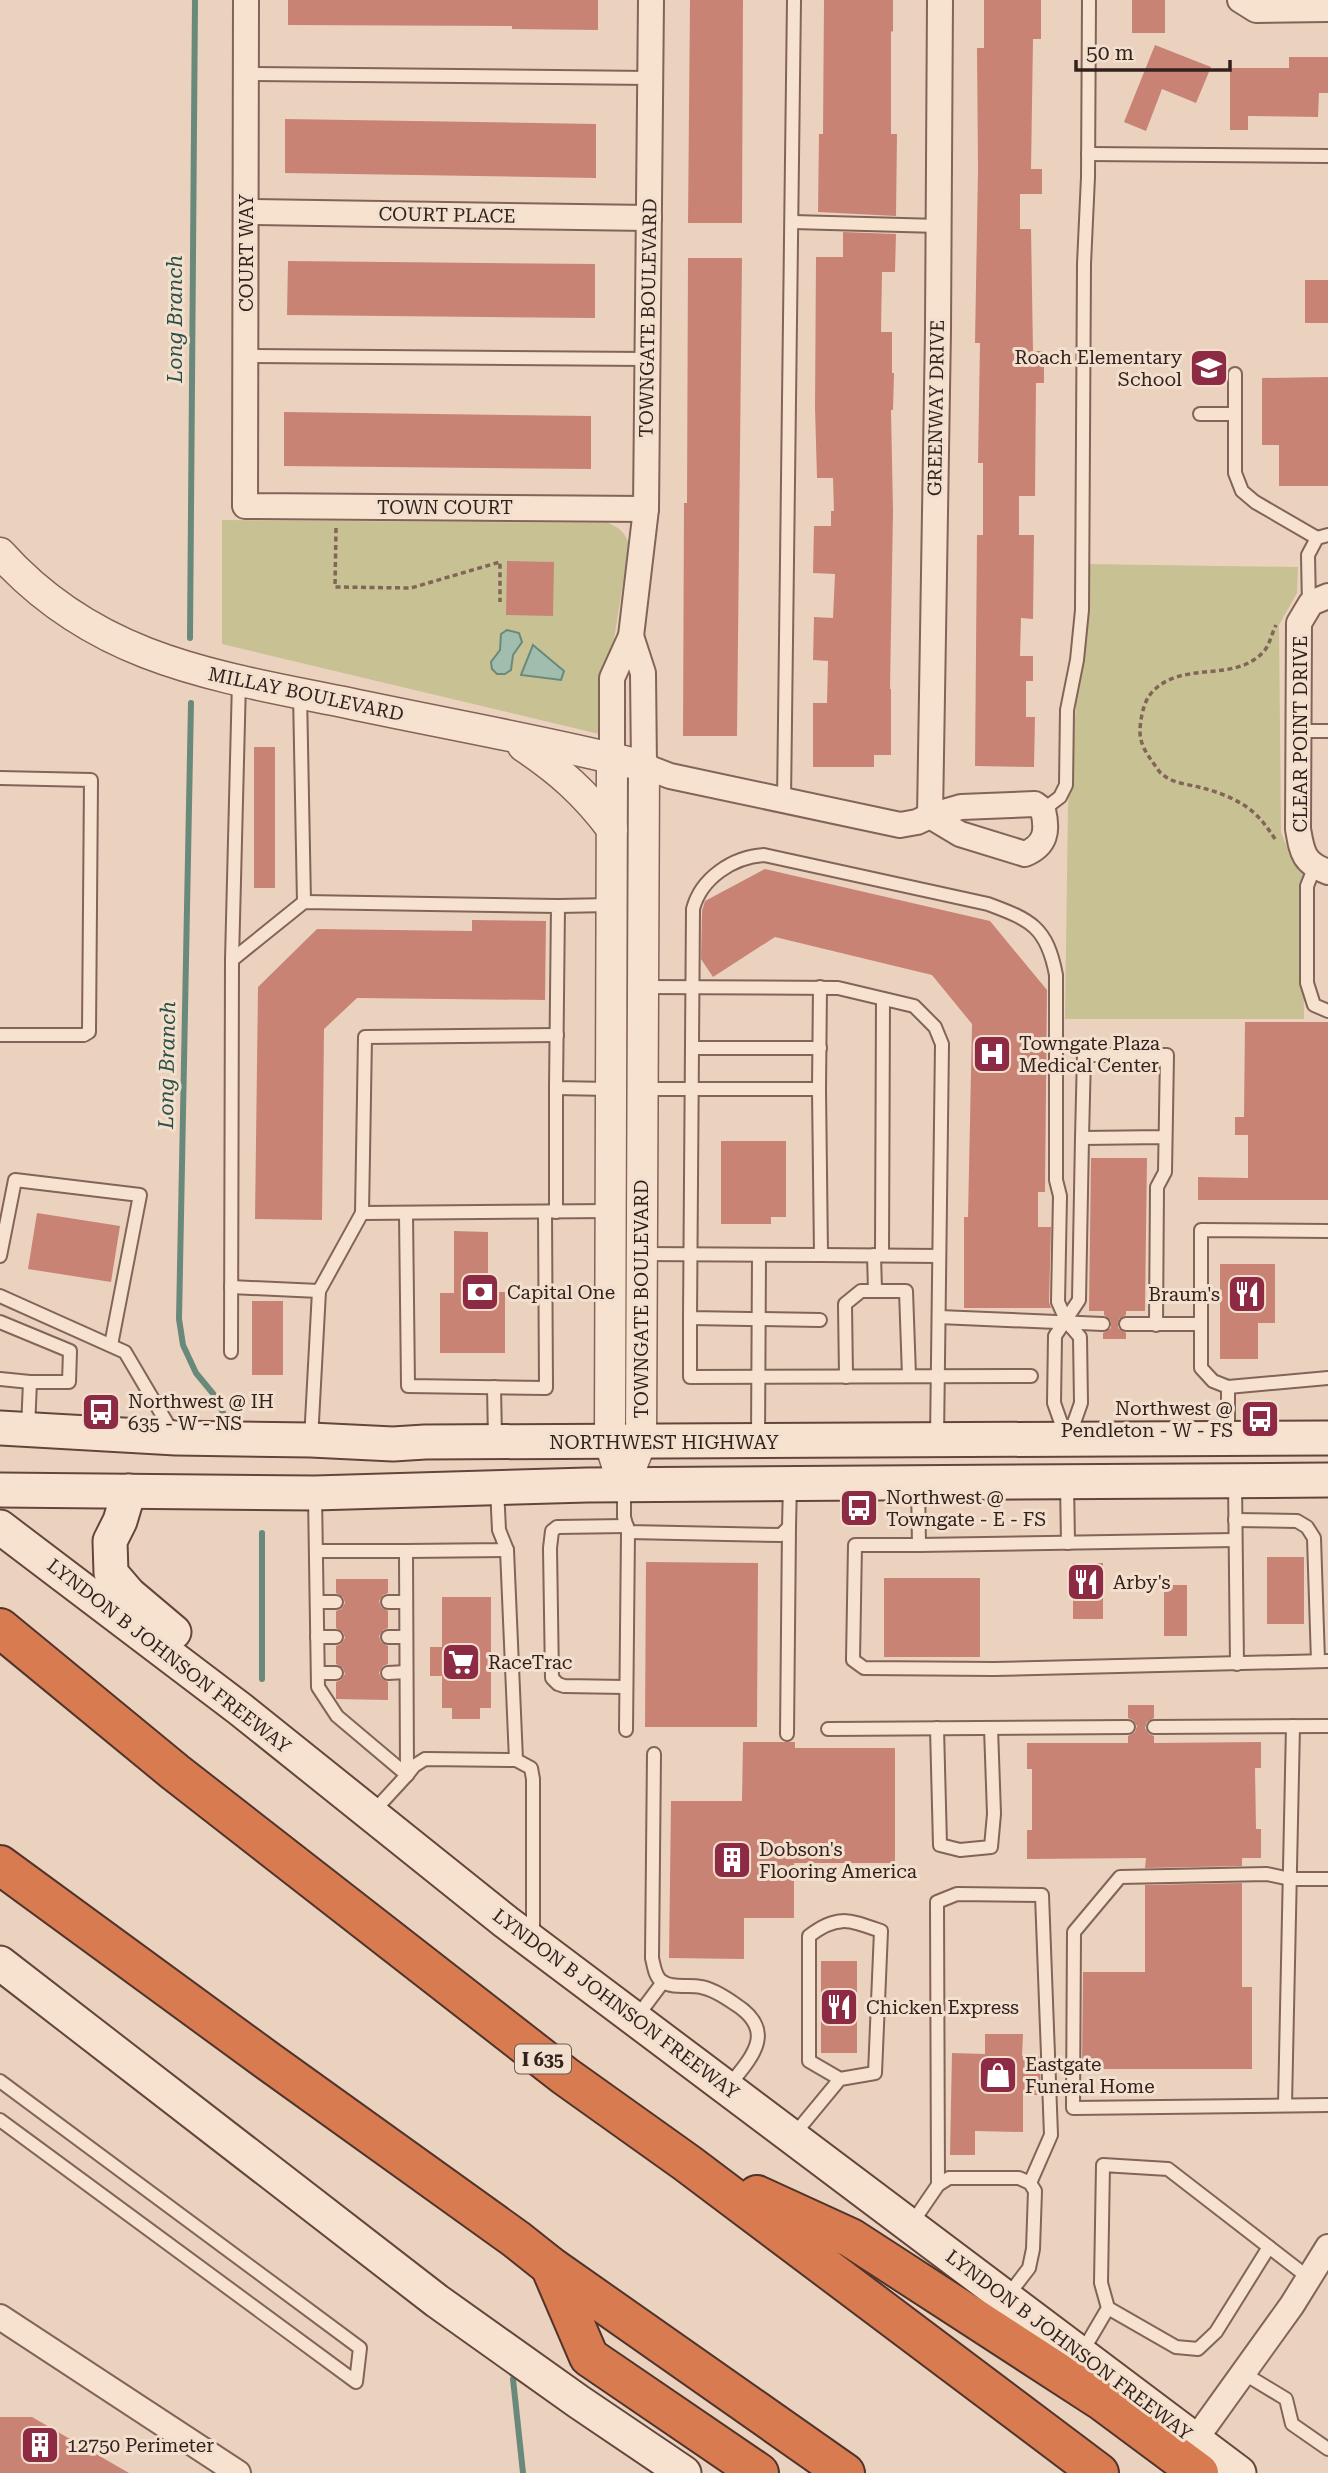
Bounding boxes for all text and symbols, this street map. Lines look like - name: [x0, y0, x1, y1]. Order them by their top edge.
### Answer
- scale bar: [1076, 28, 1230, 72]
- text: 50 m: [1086, 41, 1134, 65]
- street label: COURT WAY: [235, 194, 258, 312]
- street label: TOWNGATE BOULEVARD: [634, 198, 662, 438]
- street label: COURT PLACE: [378, 202, 516, 228]
- water label: Long Branch: [163, 255, 187, 384]
- street label: GREENWAY DRIVE: [923, 320, 949, 496]
- place label: Roach Elementary School: [1015, 346, 1183, 391]
- school or university icon: Roach Elementary School: [1188, 347, 1230, 389]
- street label: TOWN COURT: [377, 496, 513, 519]
- street label: CLEAR POINT DRIVE: [1289, 636, 1312, 832]
- street label: MILLAY BOULEVARD: [206, 662, 406, 726]
- water label: Long Branch: [154, 1001, 180, 1130]
- place label: Towngate Plaza Medical Center: [1019, 1032, 1161, 1077]
- hospital icon: Towngate Plaza Medical Center: [971, 1033, 1013, 1075]
- street label: TOWNGATE BOULEVARD: [630, 1179, 653, 1419]
- bank icon: Capital One: [459, 1271, 501, 1313]
- restaurant icon: Braum's: [1226, 1273, 1268, 1315]
- place label: Capital One: [507, 1281, 615, 1304]
- place label: Braum's: [1148, 1283, 1220, 1306]
- place label: Northwest @ IH 635 - W - NS: [128, 1390, 274, 1435]
- bus stop icon: Northwest @ IH 635 - W - NS: [80, 1391, 122, 1433]
- place label: Northwest @ Pendleton - W - FS: [1061, 1397, 1233, 1442]
- bus stop icon: Northwest @ Pendleton - W - FS: [1239, 1398, 1281, 1440]
- street label: NORTHWEST HIGHWAY: [549, 1431, 779, 1454]
- place label: Northwest @ Towngate - E - FS: [886, 1486, 1046, 1531]
- bus stop icon: Northwest @ Towngate - E - FS: [838, 1487, 880, 1529]
- street label: LYNDON B JOHNSON FREEWAY: [43, 1554, 295, 1758]
- restaurant icon: Arby's: [1065, 1561, 1107, 1603]
- place label: Arby's: [1113, 1571, 1171, 1594]
- supermarket icon: RaceTrac: [440, 1641, 482, 1683]
- place label: RaceTrac: [488, 1651, 572, 1674]
- place label: Dobson's Flooring America: [759, 1838, 918, 1883]
- building icon: Dobson's Flooring America: [711, 1839, 753, 1881]
- street label: LYNDON B JOHNSON FREEWAY: [488, 1904, 744, 2104]
- restaurant icon: Chicken Express: [818, 1986, 860, 2028]
- place label: Chicken Express: [866, 1996, 1019, 2019]
- road number: I 635: [515, 2045, 571, 2074]
- place label: Eastgate Funeral Home: [1025, 2053, 1155, 2098]
- shop icon: Eastgate Funeral Home: [977, 2054, 1019, 2096]
- street label: LYNDON B JOHNSON FREEWAY: [941, 2245, 1197, 2445]
- building icon: 12750 Perimeter: [19, 2424, 61, 2466]
- place label: 12750 Perimeter: [67, 2434, 214, 2457]

